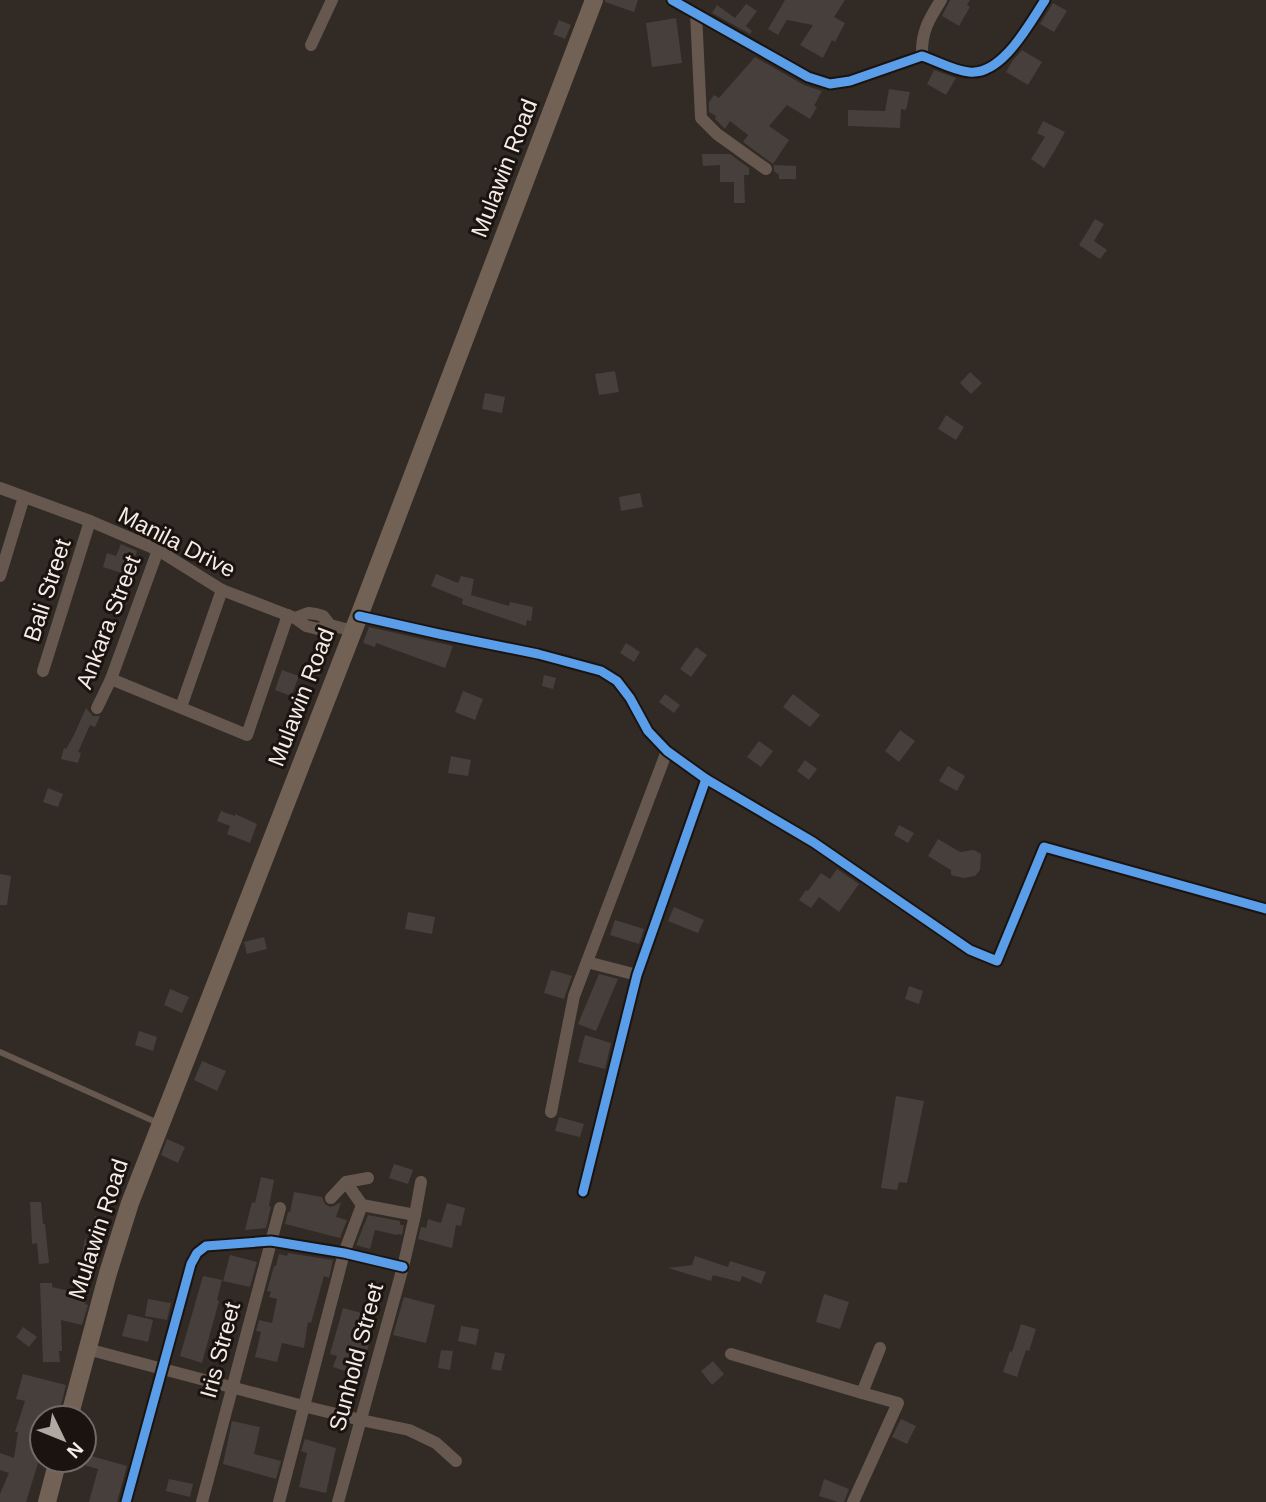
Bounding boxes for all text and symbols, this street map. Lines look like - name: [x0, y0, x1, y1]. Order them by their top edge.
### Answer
- street label: Mulawin Road: [466, 95, 542, 241]
- street label: Manila Drive: [114, 501, 240, 583]
- street label: Bali Street: [18, 535, 76, 644]
- street label: Ankara Street: [71, 551, 146, 692]
- street label: Mulawin Road: [263, 624, 339, 770]
- street label: Mulawin Road: [63, 1156, 133, 1302]
- street label: Sunhold Street: [324, 1280, 388, 1434]
- street label: Iris Street: [195, 1299, 245, 1401]
- north arrow: [28, 1404, 98, 1474]
- text: N: [63, 1438, 87, 1462]

